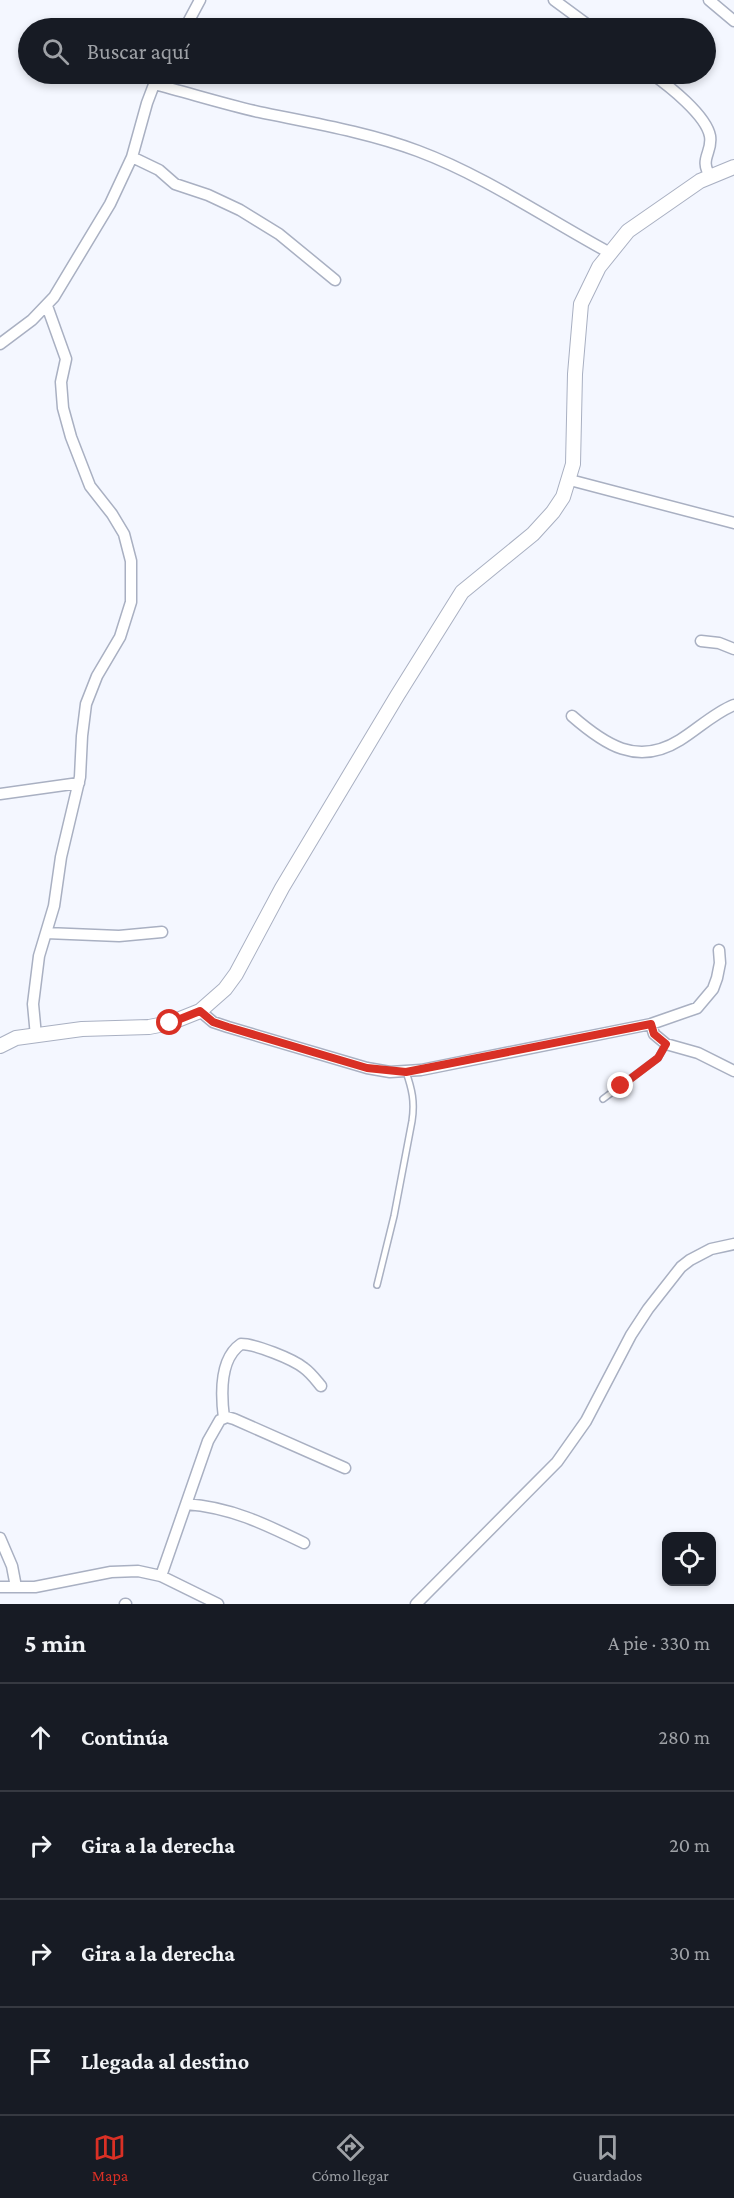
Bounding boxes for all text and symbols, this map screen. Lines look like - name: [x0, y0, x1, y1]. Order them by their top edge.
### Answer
- search box: [18, 18, 716, 84]
- icon: search: [39, 35, 72, 68]
- text: Buscar aquí: [87, 39, 189, 64]
- route start: [156, 1009, 182, 1035]
- route end: [607, 1072, 633, 1098]
- map controls: [662, 1532, 716, 1586]
- button: locate: [662, 1532, 716, 1586]
- text: 5 min: [24, 1629, 86, 1658]
- text: A pie · 330 m: [608, 1632, 710, 1654]
- icon: ahead: [24, 1721, 57, 1754]
- text: Continúa: [81, 1725, 168, 1750]
- text: 280 m: [659, 1726, 710, 1748]
- icon: right: [24, 1829, 57, 1862]
- text: Gira a la derecha: [81, 1833, 235, 1858]
- text: 20 m: [669, 1834, 710, 1856]
- icon: right: [24, 1937, 57, 1970]
- text: Gira a la derecha: [81, 1941, 235, 1966]
- text: 30 m: [669, 1942, 710, 1964]
- icon: arrive: [24, 2045, 57, 2078]
- text: Llegada al destino: [81, 2049, 249, 2074]
- tab: Mapa: [92, 2131, 128, 2184]
- tab: Cómo llegar: [312, 2131, 389, 2184]
- tab: Guardados: [572, 2131, 642, 2184]

